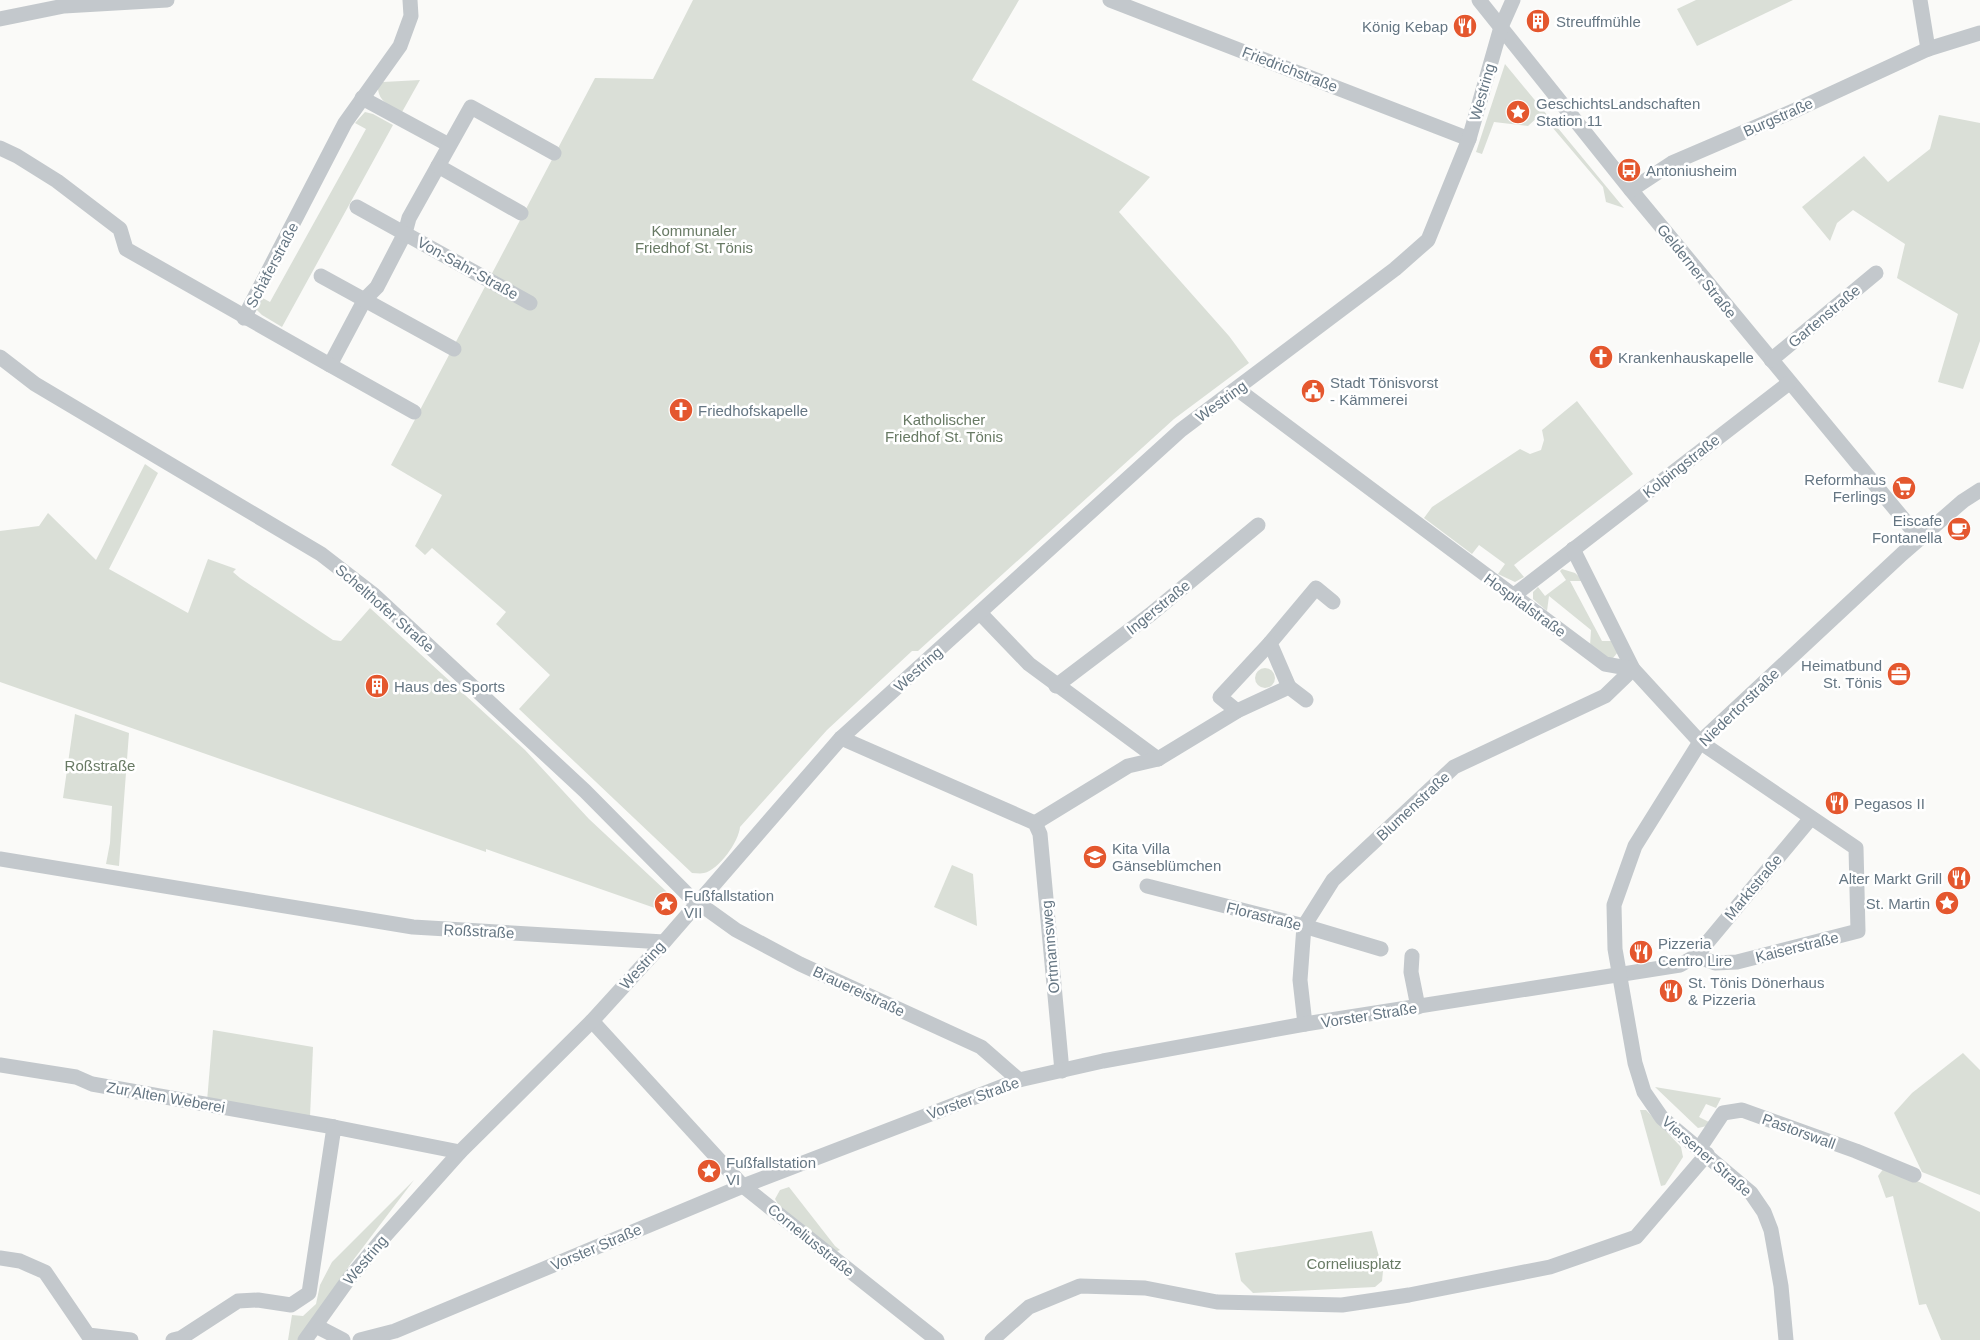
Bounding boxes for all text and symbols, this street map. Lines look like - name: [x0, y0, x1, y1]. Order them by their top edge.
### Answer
- building icon: Streuffmühle: [1525, 8, 1551, 34]
- restaurant icon: König Kebap: [1452, 13, 1478, 39]
- place label: Streuffmühle: [1556, 13, 1641, 30]
- place label: König Kebap: [1362, 18, 1448, 35]
- street label: Friedrichstraße: [1240, 43, 1340, 95]
- street label: Westring: [1466, 61, 1498, 123]
- street label: Burgstraße: [1741, 94, 1815, 140]
- place label: GeschichtsLandschaften Station 11: [1536, 95, 1700, 129]
- place icon: GeschichtsLandschaften Station 11: [1505, 99, 1531, 125]
- bus stop icon: Antoniusheim: [1616, 157, 1642, 183]
- place label: Antoniusheim: [1646, 162, 1737, 179]
- street label: Schäferstraße: [242, 219, 302, 311]
- street label: Gelderner Straße: [1654, 221, 1740, 321]
- park label: Kommunaler Friedhof St. Tönis: [635, 222, 753, 256]
- street label: Von-Sahr-Straße: [415, 233, 521, 303]
- street label: Gartenstraße: [1785, 281, 1863, 351]
- church icon: Krankenhauskapelle: [1588, 344, 1614, 370]
- place label: Krankenhauskapelle: [1618, 349, 1754, 366]
- place label: Stadt Tönisvorst - Kämmerei: [1330, 374, 1439, 408]
- street label: Westring: [1192, 377, 1250, 425]
- public building icon: Stadt Tönisvorst - Kämmerei: [1300, 378, 1326, 404]
- church icon: Friedhofskapelle: [668, 397, 694, 423]
- place label: Friedhofskapelle: [698, 402, 808, 419]
- park label: Katholischer Friedhof St. Tönis: [885, 411, 1003, 445]
- street label: Kolpingstraße: [1639, 431, 1723, 501]
- place label: Reformhaus Ferlings: [1804, 471, 1886, 505]
- supermarket icon: Reformhaus Ferlings: [1891, 475, 1917, 501]
- place label: Eiscafe Fontanella: [1872, 512, 1943, 546]
- cafe icon: Eiscafe Fontanella: [1946, 516, 1972, 542]
- street label: Schelthofer Straße: [332, 561, 438, 655]
- street label: Hospitalstraße: [1481, 570, 1569, 640]
- street label: Ingerstraße: [1123, 576, 1193, 638]
- street label: Westring: [890, 643, 946, 695]
- place label: Heimatbund St. Tönis: [1801, 657, 1882, 691]
- office icon: Heimatbund St. Tönis: [1886, 661, 1912, 687]
- street label: Niedertorstraße: [1696, 665, 1782, 749]
- building icon: Haus des Sports: [364, 673, 390, 699]
- place label: Haus des Sports: [394, 678, 505, 695]
- park label: Roßstraße: [65, 757, 135, 774]
- street label: Blumenstraße: [1373, 768, 1453, 844]
- restaurant icon: Pegasos II: [1824, 790, 1850, 816]
- place label: Pegasos II: [1854, 795, 1925, 812]
- place label: Kita Villa Gänseblümchen: [1112, 840, 1221, 874]
- school or university icon: Kita Villa Gänseblümchen: [1082, 844, 1108, 870]
- street label: Marktstraße: [1721, 851, 1785, 923]
- restaurant icon: Alter Markt Grill: [1946, 865, 1972, 891]
- place label: Alter Markt Grill: [1839, 870, 1942, 887]
- place label: Fußfallstation VII: [684, 887, 774, 921]
- place icon: St. Martin: [1934, 890, 1960, 916]
- place icon: Fußfallstation VII: [653, 891, 679, 917]
- place label: St. Martin: [1866, 895, 1930, 912]
- street label: Florastraße: [1225, 898, 1303, 934]
- street label: Ortmannsweg: [1037, 900, 1063, 994]
- street label: Roßstraße: [443, 921, 515, 941]
- street label: Kaiserstraße: [1754, 928, 1840, 966]
- place label: Pizzeria Centro Lire: [1658, 935, 1732, 969]
- street label: Westring: [616, 937, 668, 993]
- restaurant icon: Pizzeria Centro Lire: [1628, 939, 1654, 965]
- street label: Brauereistraße: [810, 962, 908, 1020]
- place label: St. Tönis Dönerhaus & Pizzeria: [1688, 974, 1824, 1008]
- restaurant icon: St. Tönis Dönerhaus & Pizzeria: [1658, 978, 1684, 1004]
- street label: Vorster Straße: [1320, 999, 1418, 1031]
- street label: Vorster Straße: [925, 1073, 1021, 1123]
- street label: Zur Alten Weberei: [106, 1078, 226, 1116]
- street label: Pastorswall: [1760, 1110, 1838, 1152]
- street label: Viersener Straße: [1659, 1112, 1755, 1200]
- place label: Fußfallstation VI: [726, 1154, 816, 1188]
- place icon: Fußfallstation VI: [696, 1158, 722, 1184]
- street label: Corneliusstraße: [765, 1200, 857, 1280]
- street label: Vorster Straße: [548, 1220, 644, 1274]
- street label: Westring: [340, 1232, 390, 1288]
- park label: Corneliusplatz: [1306, 1255, 1402, 1272]

